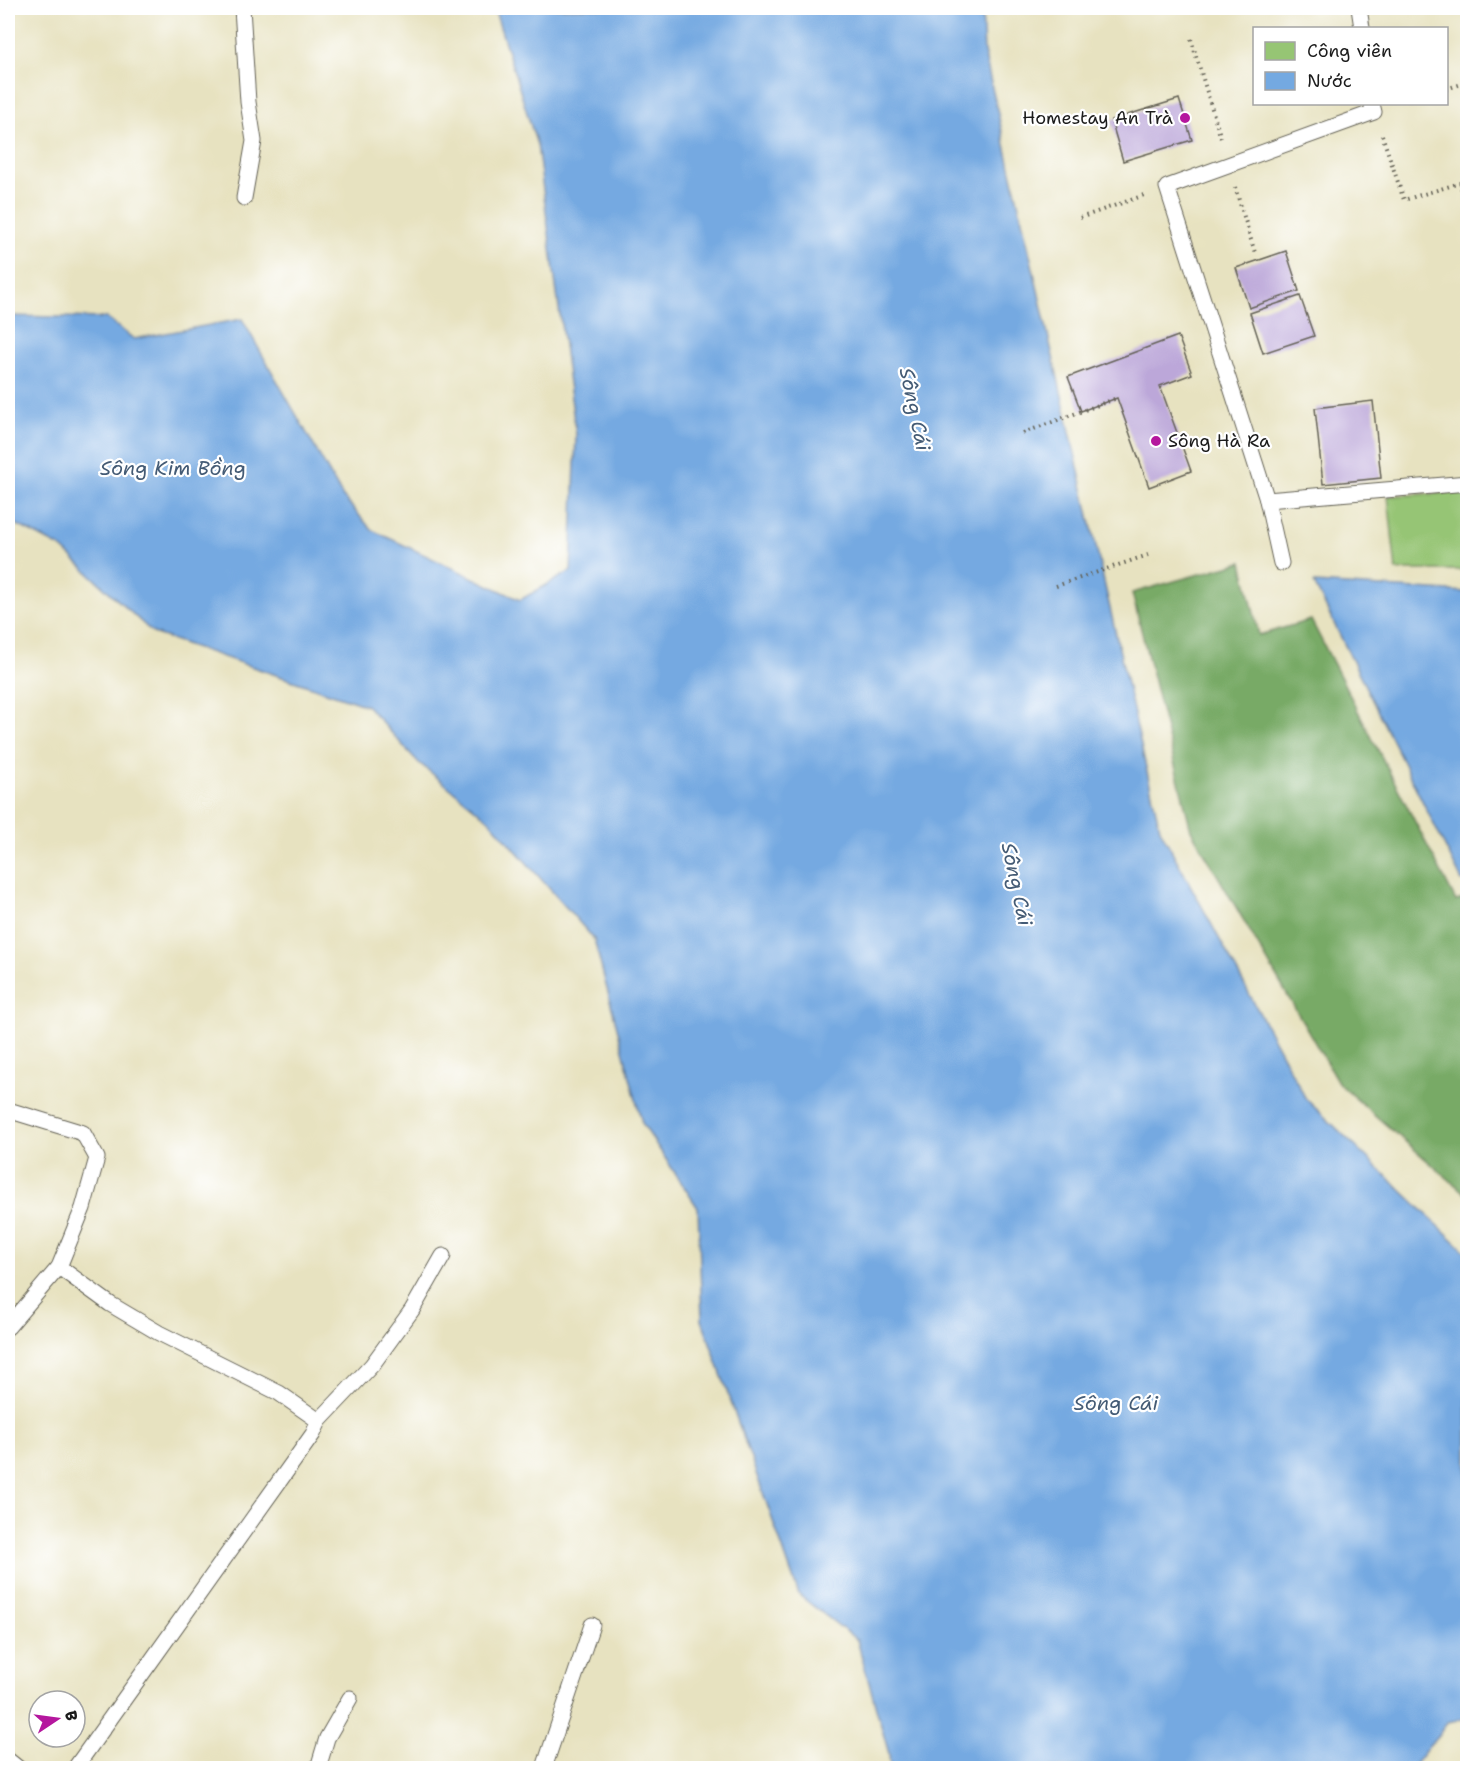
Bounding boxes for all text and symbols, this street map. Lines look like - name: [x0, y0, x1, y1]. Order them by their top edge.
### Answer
- legend: [1253, 27, 1448, 105]
- text: Công viên: [1307, 39, 1392, 63]
- text: Nước: [1307, 69, 1352, 93]
- place label: Homestay An Trà: [1022, 106, 1173, 130]
- marker: Homestay An Trà: [1178, 111, 1192, 125]
- water label: Sông Cái: [894, 365, 937, 453]
- place label: Sông Hà Ra: [1168, 429, 1270, 453]
- marker: Sông Hà Ra: [1149, 434, 1163, 448]
- water label: Sông Kim Bồng: [100, 455, 246, 481]
- water label: Sông Cái: [996, 840, 1039, 928]
- water label: Sông Cái: [1074, 1390, 1158, 1416]
- north arrow: [27, 1689, 87, 1749]
- text: B: [60, 1709, 82, 1723]

